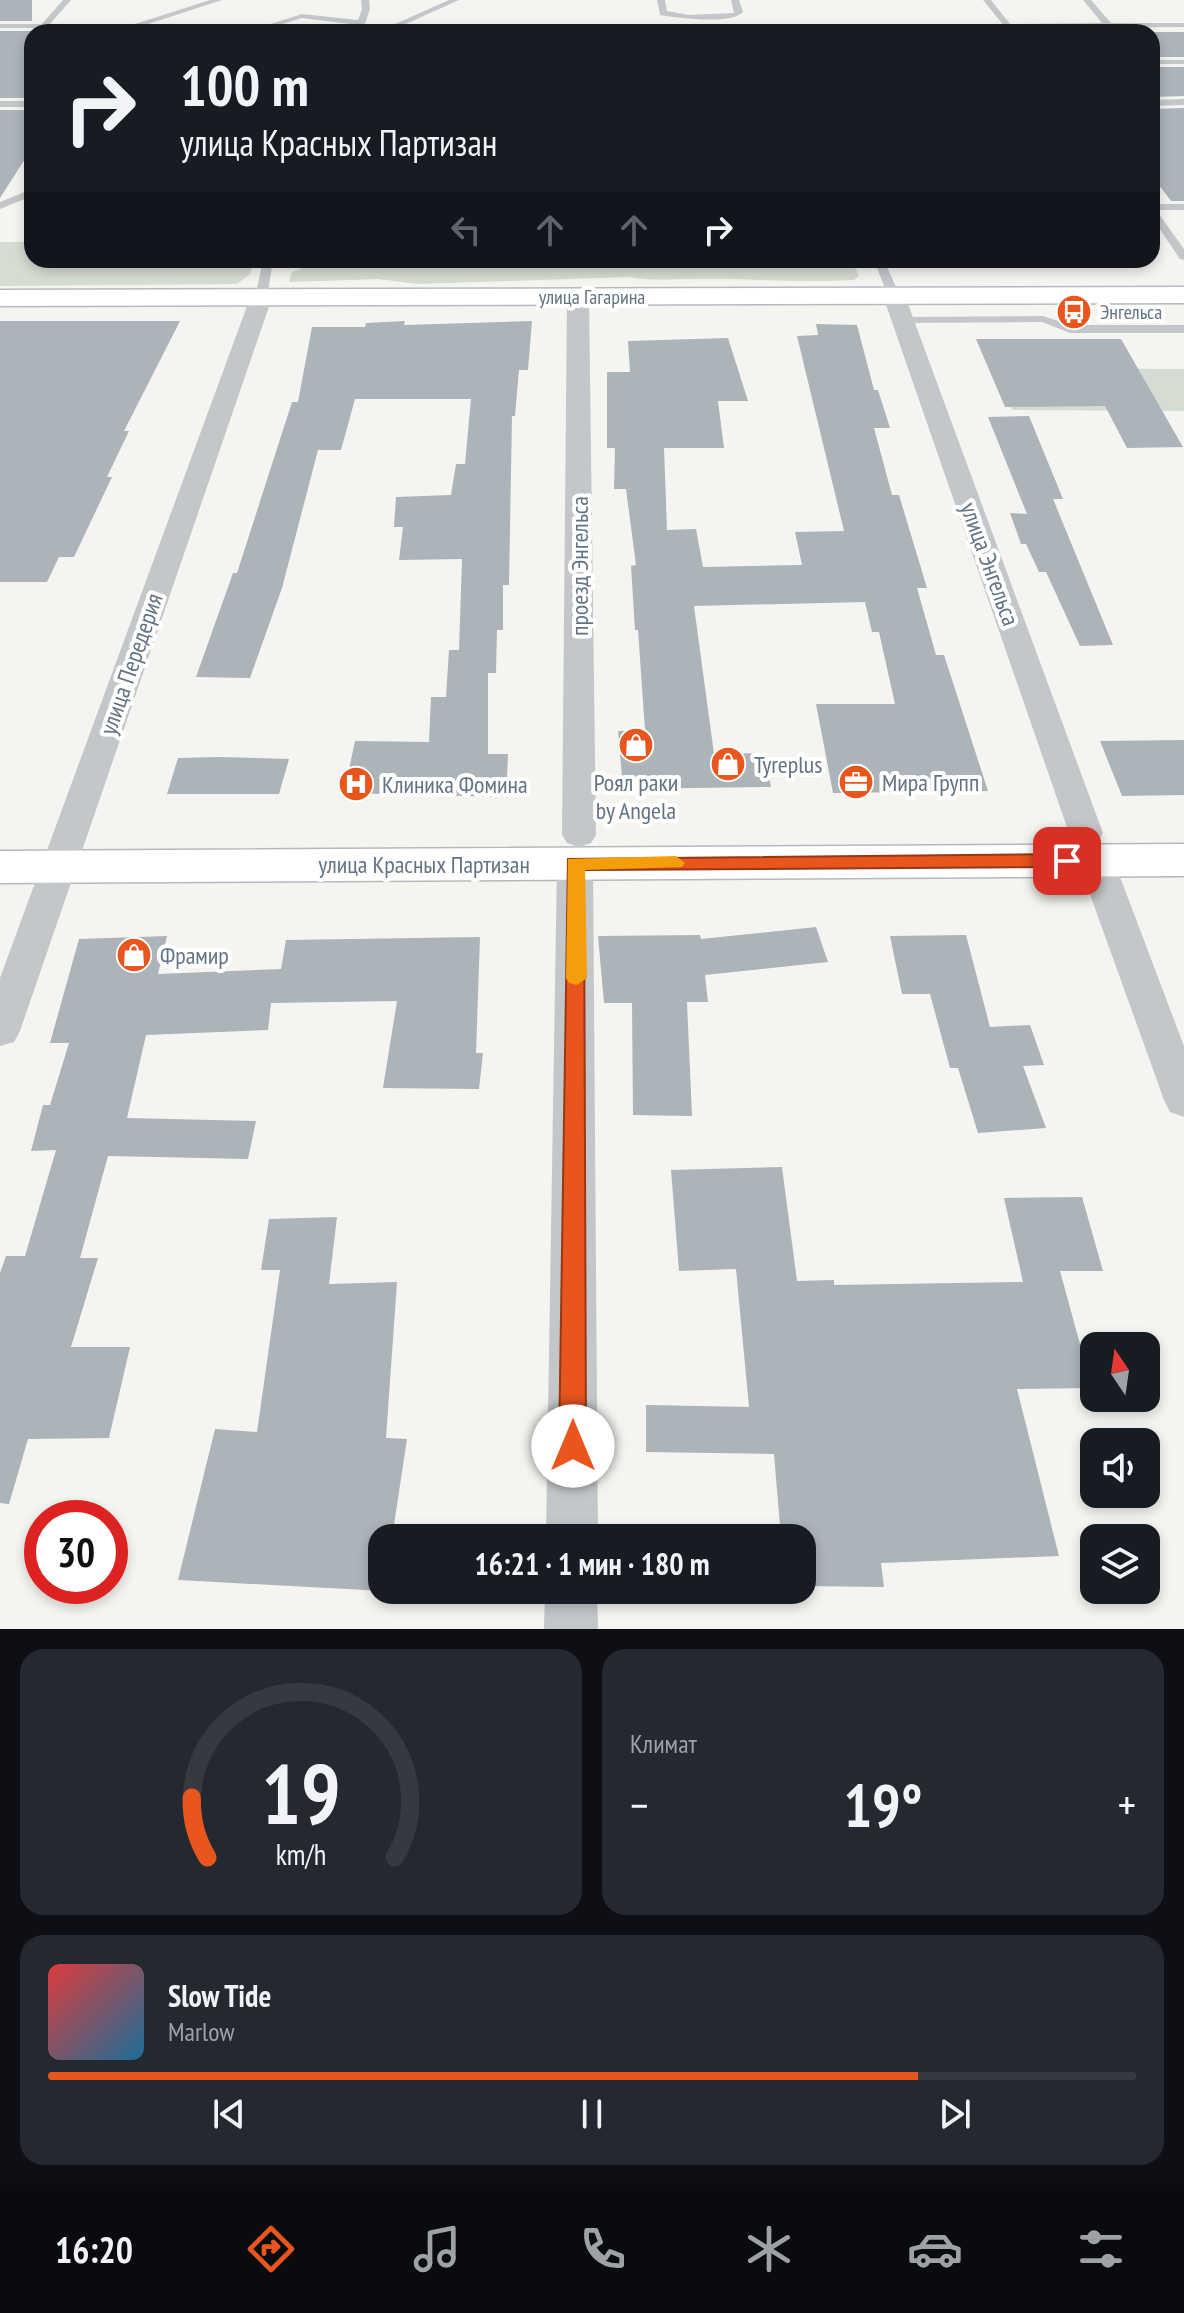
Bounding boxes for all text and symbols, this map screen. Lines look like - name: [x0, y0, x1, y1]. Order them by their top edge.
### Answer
- text: 100 m: [180, 49, 309, 121]
- icon: right: [48, 56, 152, 160]
- text: улица Красных Партизан: [180, 119, 497, 166]
- icon: left: [444, 208, 488, 252]
- icon: ahead: [528, 208, 572, 252]
- icon: ahead: [612, 208, 656, 252]
- icon: right: [696, 208, 740, 252]
- street label: улица Гагарина: [539, 284, 645, 310]
- bus stop icon: Энгельса: [1055, 293, 1093, 331]
- place label: Энгельса: [1100, 299, 1162, 325]
- street label: проезд Энгельса: [564, 496, 595, 636]
- street label: улица Энгельса: [953, 498, 1027, 630]
- street label: улица Передерия: [92, 589, 170, 739]
- shop icon: Роял раки by Angela: [617, 726, 655, 764]
- shop icon: Tyreplus: [709, 745, 747, 783]
- place label: Tyreplus: [754, 749, 822, 780]
- office icon: Мира Групп: [837, 763, 875, 801]
- hospital icon: Клиника Фомина: [337, 765, 375, 803]
- place label: Роял раки by Angela: [594, 767, 678, 826]
- place label: Мира Групп: [882, 767, 979, 798]
- place label: Клиника Фомина: [382, 769, 528, 800]
- pin: [1033, 827, 1101, 895]
- icon: arrive: [1045, 839, 1089, 883]
- street label: улица Красных Партизан: [318, 849, 530, 880]
- shop icon: Фрамир: [115, 936, 153, 974]
- place label: Фрамир: [160, 940, 229, 971]
- north arrow: [1080, 1332, 1160, 1412]
- map controls: [1080, 1332, 1160, 1604]
- position arrow: [531, 1404, 615, 1488]
- button: sound: [1080, 1428, 1160, 1508]
- speed limit sign: 30: [24, 1500, 128, 1604]
- button: layers: [1080, 1524, 1160, 1604]
- text: 16:21 · 1 мин · 180 m: [474, 1544, 710, 1583]
- text: Климат: [630, 1727, 697, 1760]
- text: 19: [261, 1739, 341, 1847]
- text: 19°: [843, 1766, 923, 1844]
- text: −: [630, 1776, 648, 1833]
- text: +: [1118, 1776, 1136, 1833]
- text: km/h: [276, 1836, 326, 1873]
- text: Slow Tide: [168, 1976, 271, 2015]
- text: Marlow: [168, 2015, 234, 2048]
- icon: previous: [207, 2092, 251, 2136]
- icon: pause: [570, 2092, 614, 2136]
- icon: next: [933, 2092, 977, 2136]
- icon: directions: [243, 2221, 299, 2277]
- icon: music: [409, 2221, 465, 2277]
- icon: phone: [575, 2221, 631, 2277]
- icon: climate: [741, 2221, 797, 2277]
- icon: car: [907, 2221, 963, 2277]
- icon: filters: [1073, 2221, 1129, 2277]
- text: 16:20: [55, 2226, 133, 2273]

